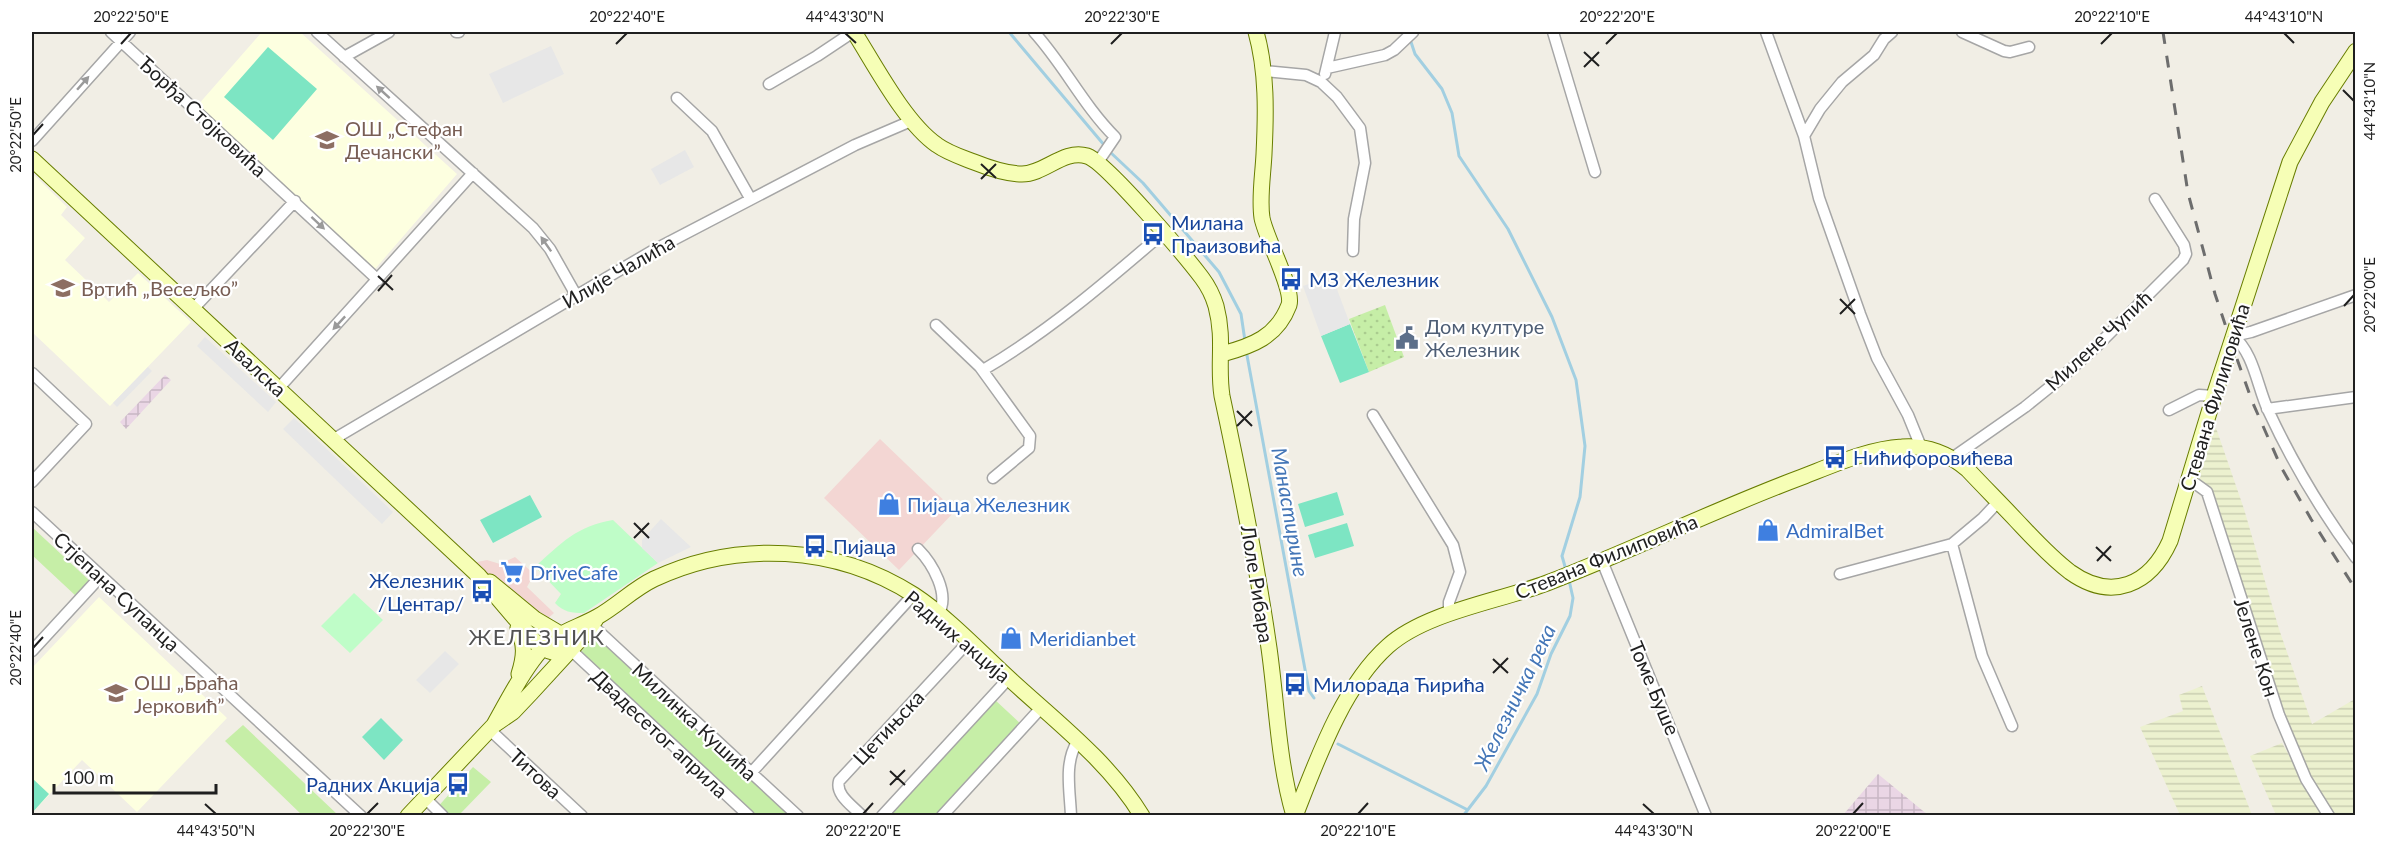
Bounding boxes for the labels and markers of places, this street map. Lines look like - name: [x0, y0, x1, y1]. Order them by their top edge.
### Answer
- place label: ОШ „Стефан Дечански”: [345, 116, 463, 163]
- school or university icon: ОШ „Стефан Дечански”: [314, 127, 340, 153]
- place label: Милана Праизовића: [1171, 210, 1281, 257]
- bus stop icon: Милана Праизовића: [1140, 221, 1166, 247]
- bus stop icon: МЗ Железник: [1278, 266, 1304, 292]
- place label: МЗ Железник: [1309, 267, 1440, 291]
- school or university icon: Вртић „Весељко”: [50, 275, 76, 301]
- place label: Вртић „Весељко”: [81, 276, 238, 300]
- place label: Дом културе Железник: [1425, 314, 1544, 361]
- public building icon: Дом културе Железник: [1394, 325, 1420, 351]
- bus stop icon: Нићифоровићева: [1822, 444, 1848, 470]
- place label: Нићифоровићева: [1853, 445, 2013, 469]
- shop icon: Пијаца Железник: [876, 491, 902, 517]
- place label: Пијаца Железник: [907, 492, 1071, 516]
- shop icon: AdmiralBet: [1755, 517, 1781, 543]
- place label: AdmiralBet: [1786, 518, 1884, 542]
- bus stop icon: Пијаца: [802, 533, 828, 559]
- place label: Пијаца: [833, 534, 896, 558]
- supermarket icon: DriveCafe: [499, 559, 525, 585]
- place label: DriveCafe: [530, 560, 618, 584]
- place label: Железник /Центар/: [369, 568, 465, 615]
- bus stop icon: Железник /Центар/: [469, 578, 495, 604]
- shop icon: Meridianbet: [998, 625, 1024, 651]
- place label: Meridianbet: [1029, 626, 1136, 650]
- place label: ОШ „Браћа Јерковић”: [134, 670, 238, 717]
- bus stop icon: Милорада Ћирића: [1282, 671, 1308, 697]
- place label: Милорада Ћирића: [1313, 672, 1485, 696]
- school or university icon: ОШ „Браћа Јерковић”: [103, 680, 129, 706]
- bus stop icon: Радних Акција: [445, 771, 471, 797]
- place label: Радних Акција: [306, 772, 440, 796]

